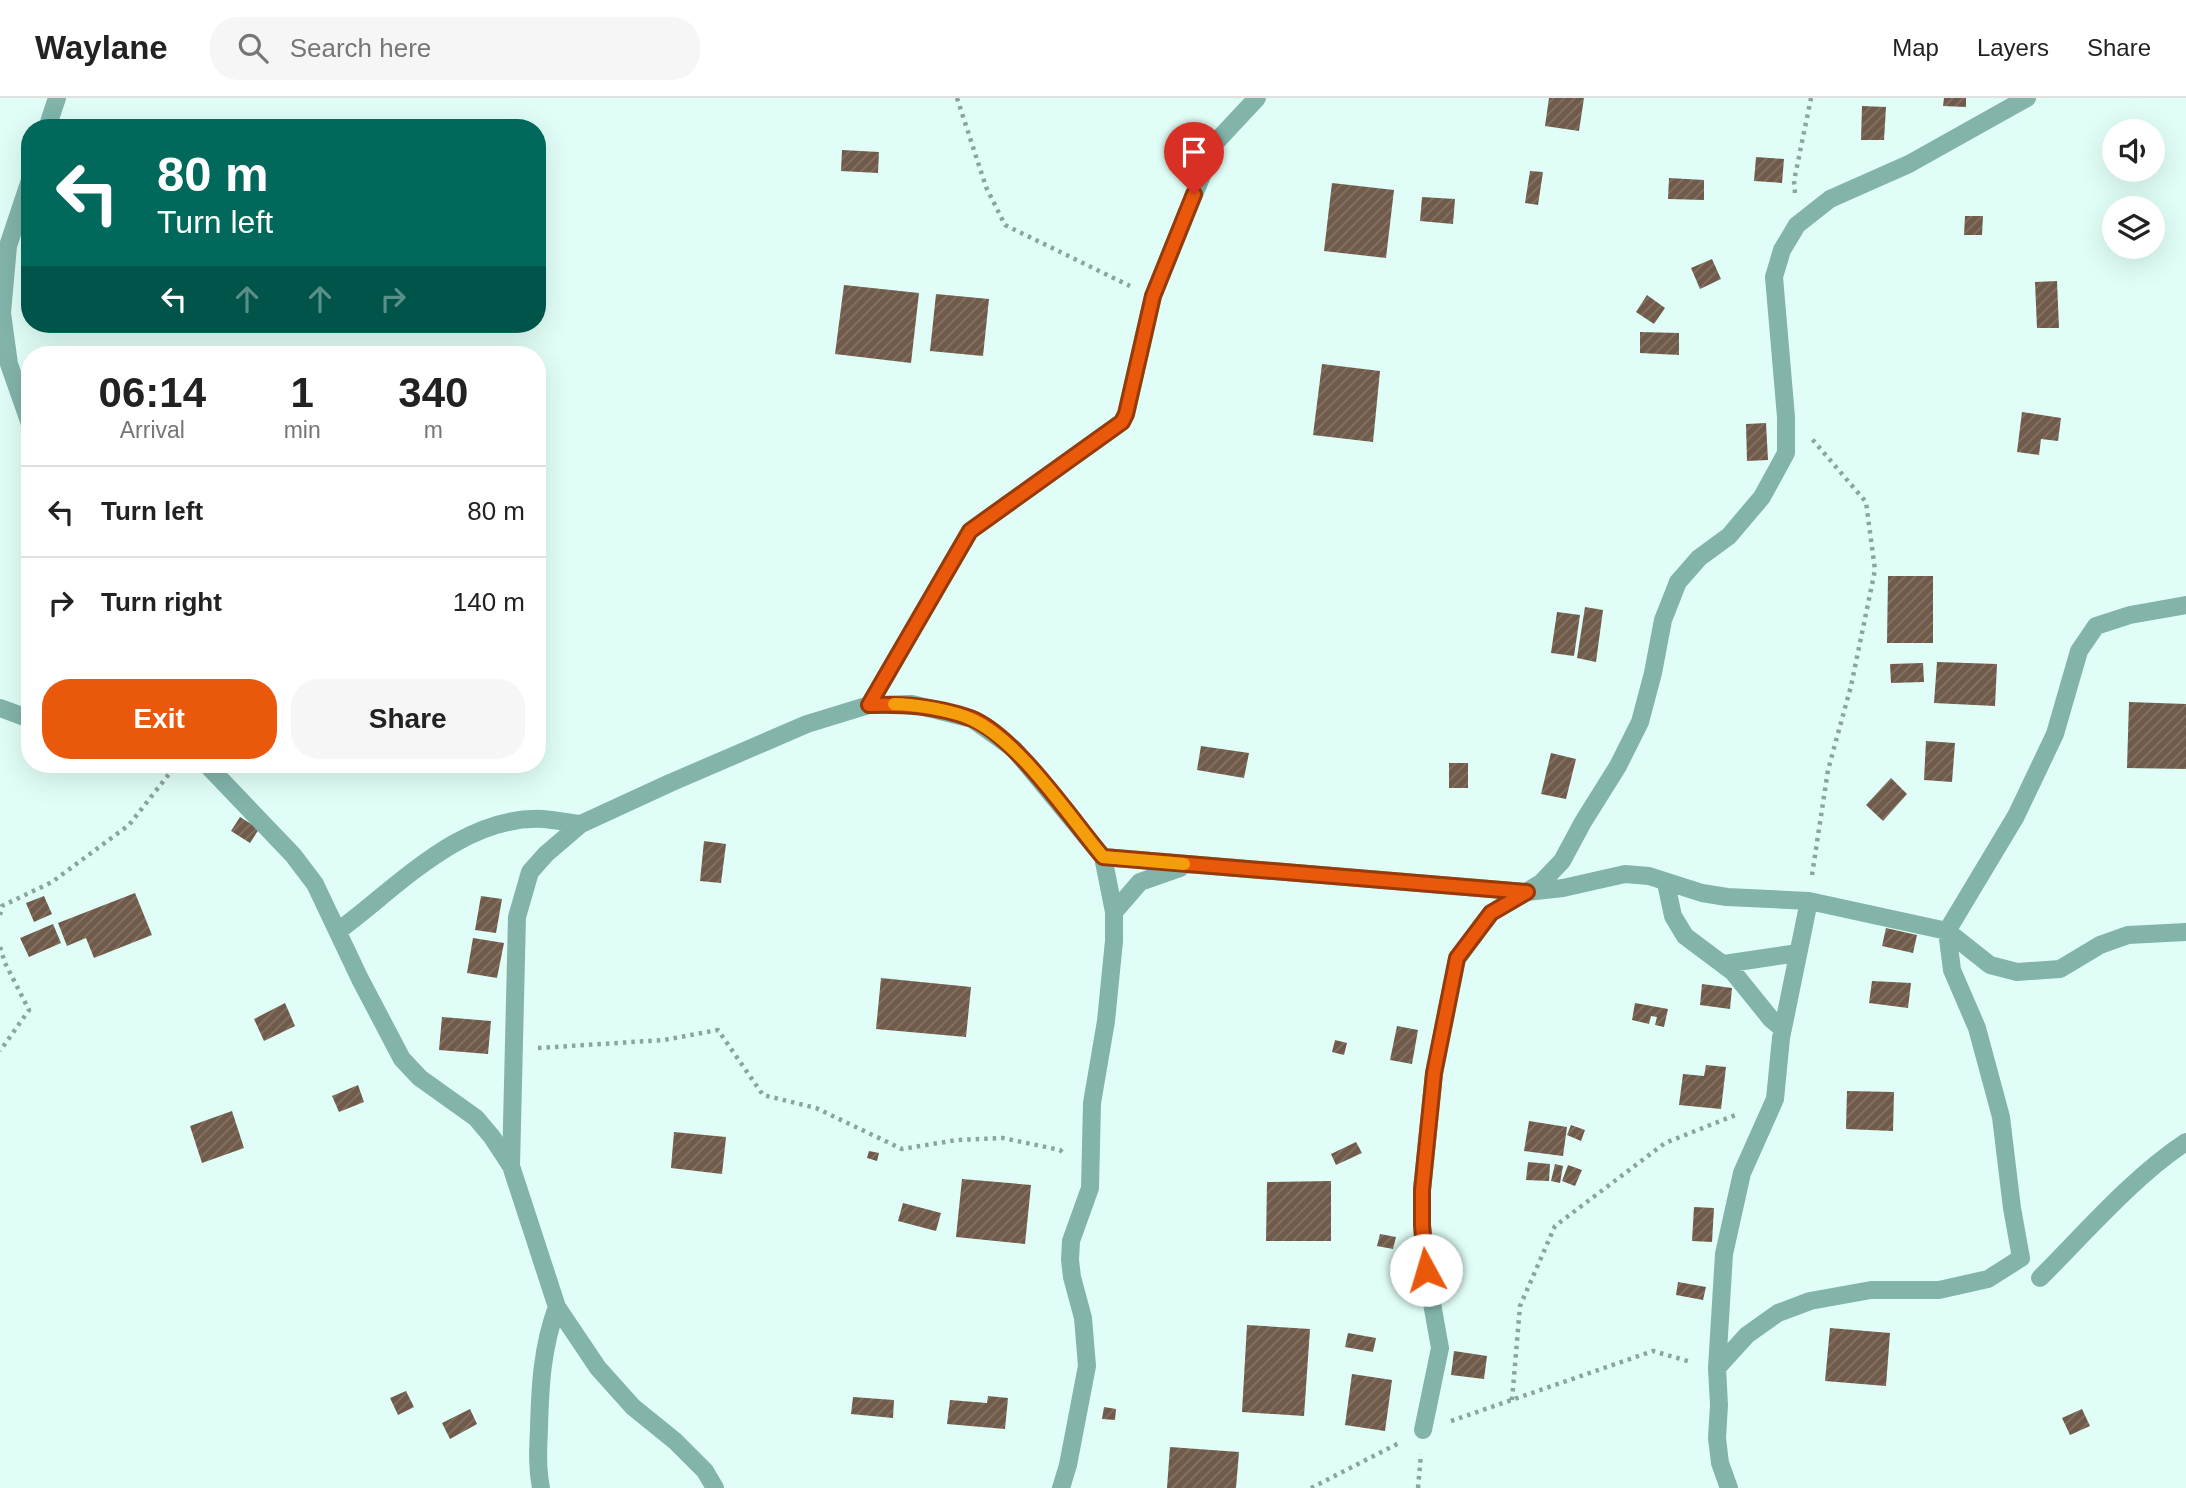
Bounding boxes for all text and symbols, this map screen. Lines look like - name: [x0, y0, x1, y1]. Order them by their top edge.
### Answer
- search box: [210, 17, 700, 80]
- text: Waylane: [35, 29, 168, 66]
- icon: search: [234, 29, 272, 67]
- text: Search here: [290, 33, 431, 63]
- text: Map: [1892, 34, 1939, 61]
- text: Layers: [1977, 34, 2049, 61]
- text: Share: [2087, 34, 2151, 61]
- map controls: [2102, 119, 2165, 259]
- button: sound: [2102, 119, 2165, 182]
- pin: [1164, 122, 1224, 194]
- icon: arrive: [1175, 133, 1213, 171]
- icon: left: [42, 147, 133, 238]
- text: 80 m: [157, 147, 269, 201]
- button: layers: [2102, 196, 2165, 259]
- text: Turn left: [157, 204, 273, 240]
- icon: left: [155, 280, 193, 318]
- icon: ahead: [228, 280, 266, 318]
- icon: ahead: [301, 280, 339, 318]
- icon: right: [374, 280, 412, 318]
- text: 06:14: [99, 369, 206, 416]
- text: 1: [290, 369, 314, 416]
- text: 340: [398, 369, 468, 416]
- text: Arrival: [120, 417, 185, 443]
- text: min: [284, 417, 321, 443]
- text: m: [424, 417, 443, 443]
- icon: left: [42, 493, 80, 531]
- text: Turn left: [101, 496, 203, 526]
- text: 80 m: [467, 496, 525, 526]
- icon: right: [42, 584, 80, 622]
- text: Turn right: [101, 587, 222, 617]
- text: 140 m: [453, 587, 525, 617]
- button: Exit: [42, 679, 277, 759]
- button: Share: [291, 679, 525, 759]
- position arrow: [1389, 1233, 1463, 1307]

